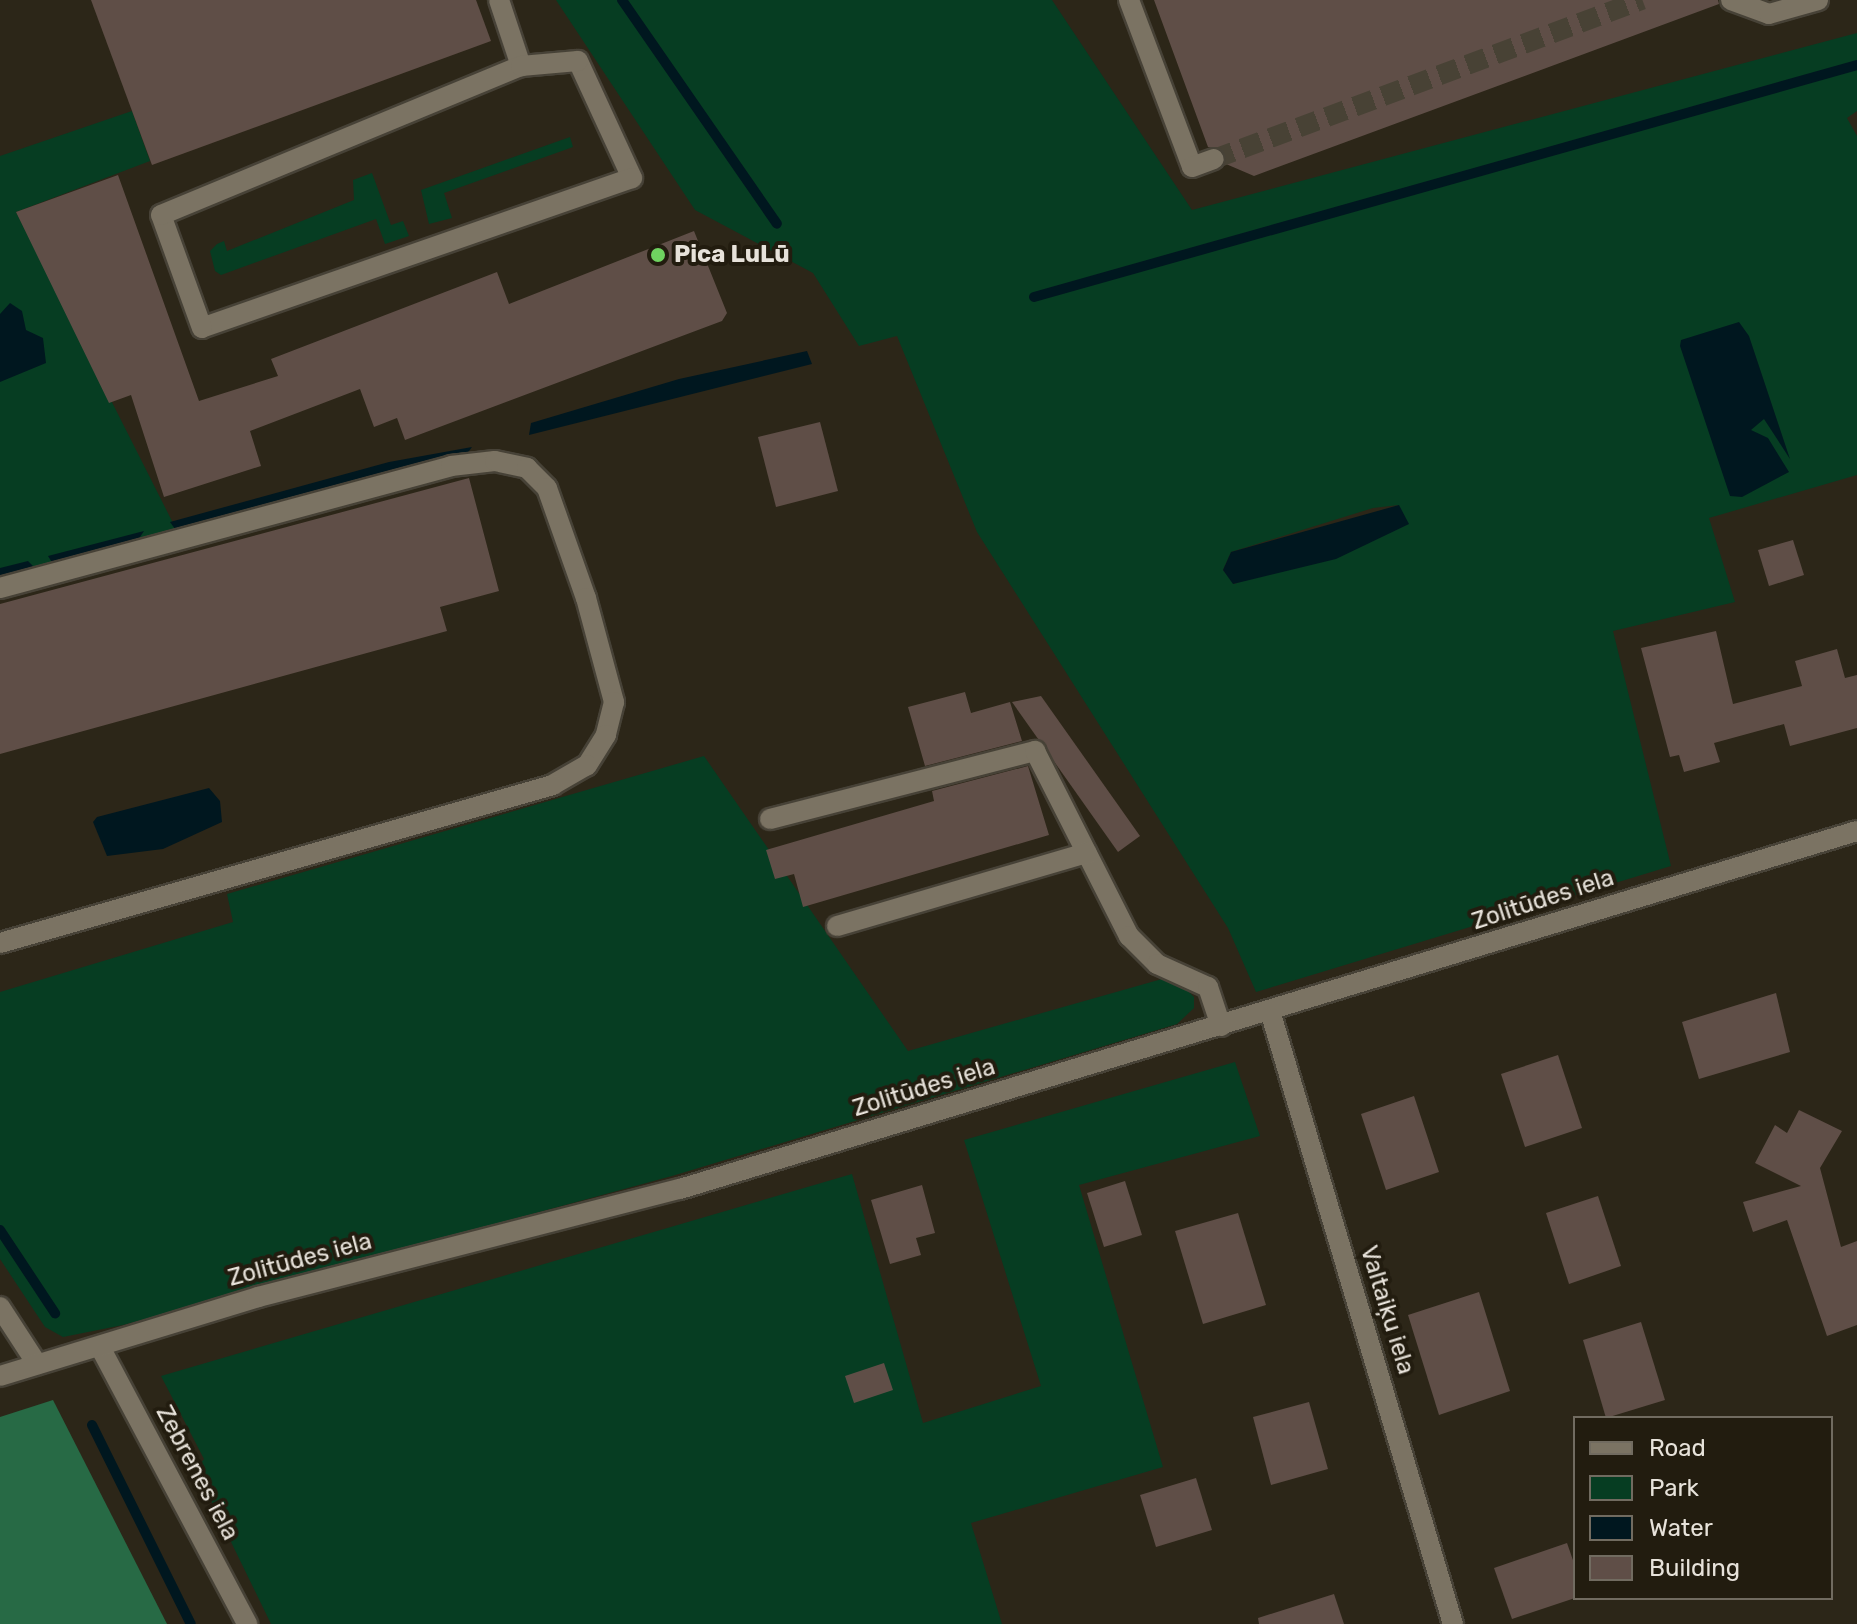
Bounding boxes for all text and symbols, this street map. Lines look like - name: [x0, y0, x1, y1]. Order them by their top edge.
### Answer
- place label: Pica LuLū: [674, 241, 790, 269]
- marker: Pica LuLū: [649, 246, 667, 264]
- street label: Zolitūdes iela: [1468, 864, 1618, 936]
- street label: Zolitūdes iela: [849, 1053, 999, 1123]
- street label: Zolitūdes iela: [225, 1227, 375, 1293]
- street label: Valtaiķu iela: [1354, 1242, 1420, 1378]
- street label: Zebrenes iela: [149, 1401, 245, 1545]
- legend: [1573, 1416, 1833, 1600]
- text: Road: [1649, 1434, 1706, 1462]
- text: Park: [1649, 1474, 1699, 1502]
- text: Water: [1649, 1514, 1713, 1542]
- text: Building: [1649, 1554, 1740, 1582]

